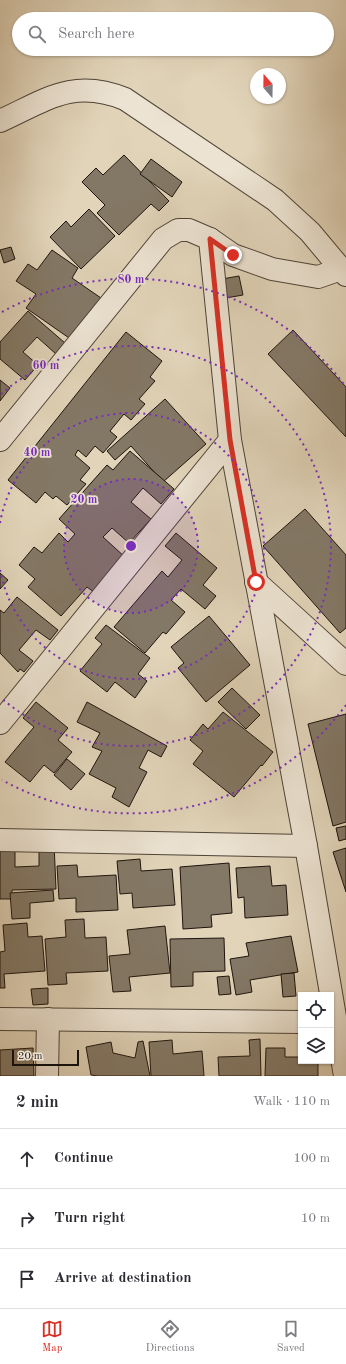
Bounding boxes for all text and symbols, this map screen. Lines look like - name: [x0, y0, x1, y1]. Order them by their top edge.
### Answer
- search box: [12, 12, 334, 56]
- icon: search: [26, 23, 48, 45]
- text: Search here: [58, 27, 135, 42]
- north arrow: [250, 68, 286, 104]
- route end: [224, 246, 242, 264]
- text: 80 m: [118, 274, 145, 286]
- text: 60 m: [33, 360, 60, 372]
- text: 40 m: [24, 447, 51, 459]
- text: 20 m: [71, 494, 98, 506]
- centre of rings: [124, 539, 138, 553]
- route start: [247, 573, 265, 591]
- map controls: [298, 992, 334, 1064]
- button: locate: [298, 992, 334, 1028]
- button: layers: [298, 1028, 334, 1064]
- scale bar: [12, 1048, 79, 1067]
- text: 20 m: [18, 1051, 43, 1062]
- text: 2 min: [16, 1094, 59, 1111]
- text: Walk · 110 m: [253, 1095, 330, 1108]
- icon: ahead: [16, 1148, 38, 1170]
- text: Continue: [54, 1151, 113, 1166]
- text: 100 m: [293, 1152, 330, 1165]
- icon: right: [16, 1208, 38, 1230]
- text: Turn right: [54, 1211, 125, 1226]
- text: 10 m: [301, 1212, 330, 1225]
- icon: arrive: [16, 1268, 38, 1290]
- text: Arrive at destination: [54, 1271, 192, 1286]
- tab: Map: [41, 1318, 63, 1356]
- tab: Directions: [146, 1318, 194, 1356]
- tab: Saved: [277, 1318, 305, 1356]

